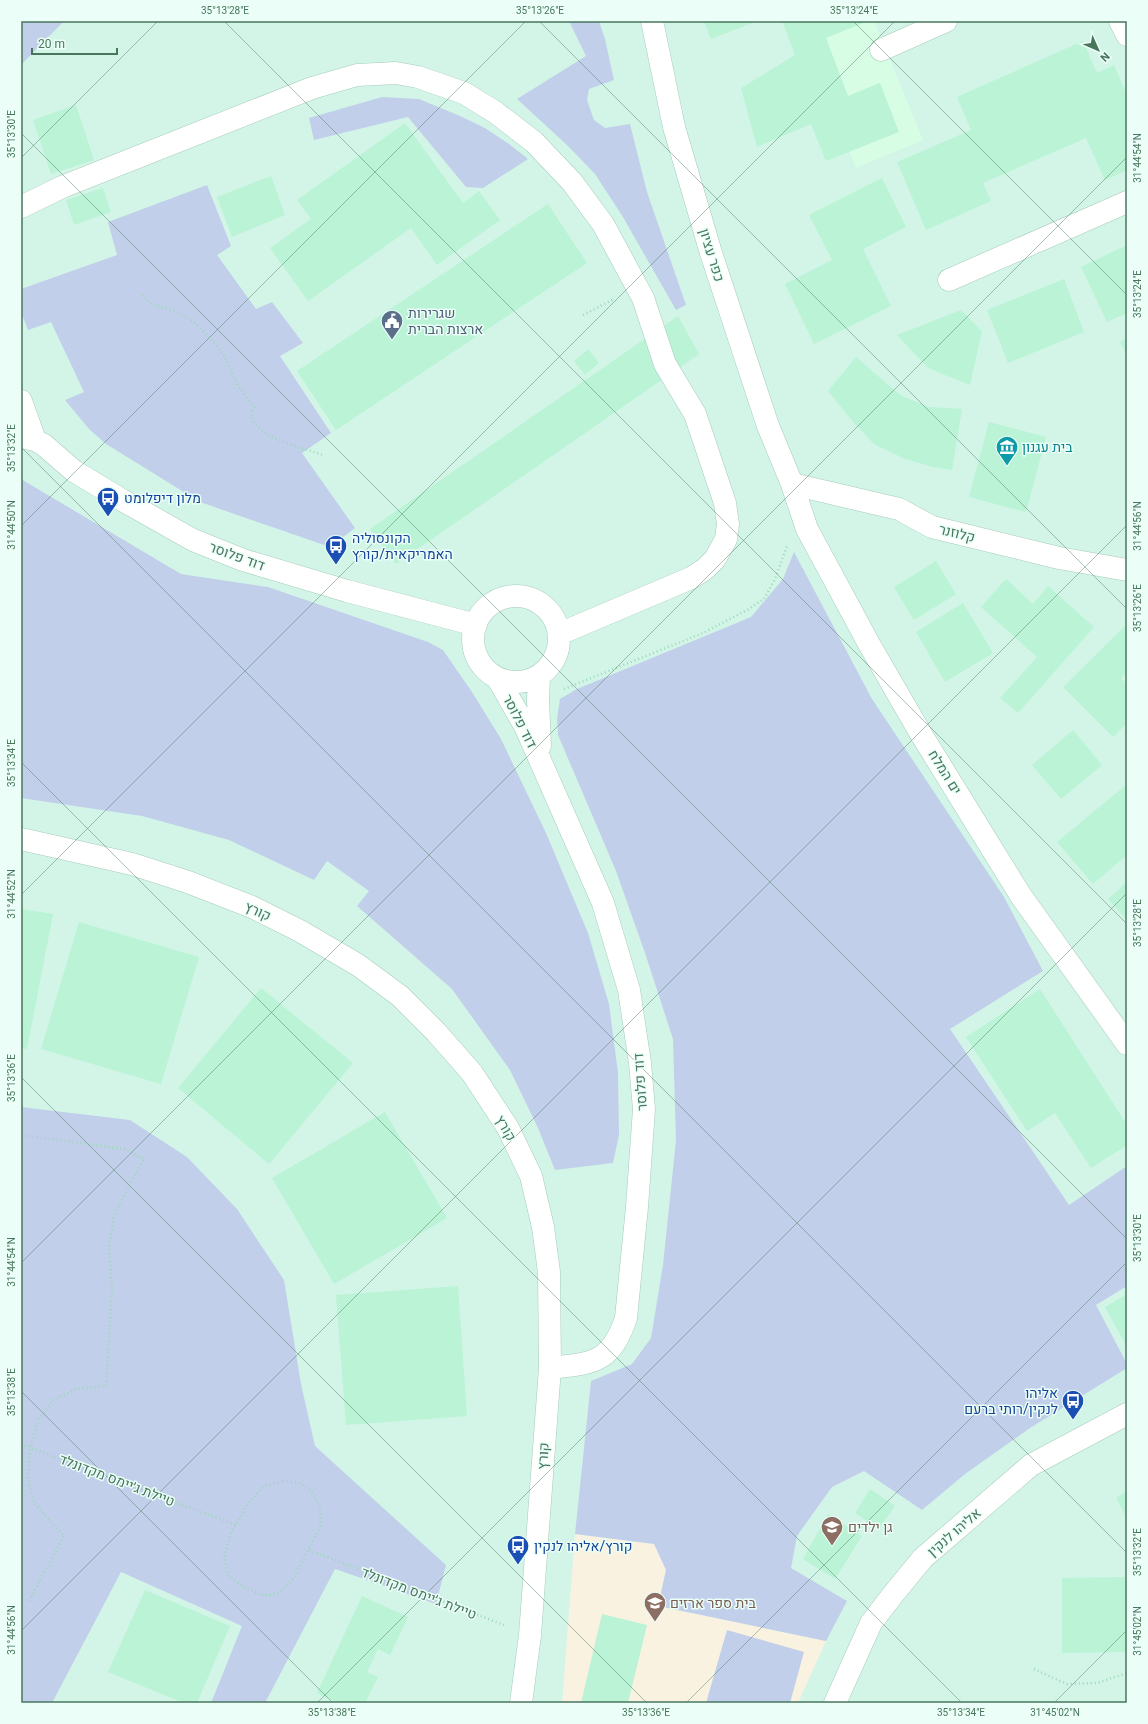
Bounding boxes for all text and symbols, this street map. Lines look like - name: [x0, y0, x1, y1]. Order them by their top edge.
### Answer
- text: 35°13'28"E: [201, 5, 249, 16]
- text: 35°13'26"E: [516, 5, 564, 16]
- text: 35°13'24"E: [830, 5, 878, 16]
- scale bar: [32, 30, 117, 56]
- north arrow: [1078, 30, 1118, 70]
- text: 20 m: [38, 37, 65, 51]
- text: N: [1097, 49, 1112, 64]
- text: 35°13'30"E: [6, 110, 17, 158]
- text: 31°44'54"N: [1132, 133, 1143, 183]
- street label: כפר עציון: [696, 226, 728, 284]
- text: 35°13'24"E: [1132, 270, 1143, 318]
- place label: שגרירות ארצות הברית: [408, 305, 483, 337]
- public building icon: שגרירות ארצות הברית: [379, 308, 405, 341]
- text: 35°13'32"E: [6, 424, 17, 472]
- museum icon: בית עגנון: [994, 434, 1020, 467]
- place label: בית עגנון: [1022, 439, 1073, 455]
- bus stop icon: מלון דיפלומט: [95, 485, 121, 518]
- place label: מלון דיפלומט: [124, 490, 201, 506]
- text: 31°44'50"N: [6, 500, 17, 550]
- text: 31°44'56"N: [1132, 501, 1143, 551]
- street label: קלוזנר: [937, 521, 977, 545]
- place label: הקונסוליה האמריקאית/קורץ: [352, 530, 453, 562]
- bus stop icon: הקונסוליה האמריקאית/קורץ: [323, 533, 349, 566]
- street label: דוד פלוסר: [207, 539, 267, 573]
- text: 35°13'26"E: [1132, 584, 1143, 632]
- street label: דוד פלוסר: [500, 691, 540, 751]
- text: 35°13'34"E: [6, 739, 17, 787]
- street label: ים המלח: [925, 747, 965, 797]
- text: 31°44'52"N: [6, 869, 17, 919]
- street label: קורץ: [242, 898, 274, 924]
- text: 35°13'28"E: [1132, 899, 1143, 947]
- street label: דוד פלוסר: [630, 1052, 650, 1112]
- text: 35°13'36"E: [6, 1054, 17, 1102]
- street label: קורץ: [492, 1112, 520, 1144]
- text: 35°13'30"E: [1132, 1214, 1143, 1262]
- text: 31°44'54"N: [6, 1237, 17, 1287]
- text: 35°13'38"E: [6, 1368, 17, 1416]
- place label: אליהו לנקין/רותי ברעם: [964, 1385, 1058, 1417]
- bus stop icon: אליהו לנקין/רותי ברעם: [1060, 1388, 1086, 1421]
- street label: קורץ: [534, 1442, 552, 1470]
- street label: טיילת ג׳יימס מקדונלד: [57, 1451, 177, 1509]
- street label: אליהו לנקין: [924, 1504, 984, 1560]
- school or university icon: גן ילדים: [819, 1514, 845, 1547]
- place label: גן ילדים: [848, 1519, 893, 1535]
- text: 35°13'32"E: [1132, 1528, 1143, 1576]
- bus stop icon: קורץ/אליהו לנקין: [505, 1533, 531, 1566]
- place label: קורץ/אליהו לנקין: [534, 1538, 632, 1554]
- street label: טיילת ג׳יימס מקדונלד: [359, 1564, 479, 1622]
- school or university icon: בית ספר ארזים: [642, 1590, 668, 1623]
- place label: בית ספר ארזים: [670, 1595, 756, 1611]
- text: 31°44'56"N: [6, 1605, 17, 1655]
- text: 31°45'02"N: [1132, 1606, 1143, 1656]
- text: 35°13'38"E: [308, 1707, 356, 1718]
- text: 35°13'36"E: [622, 1707, 670, 1718]
- text: 35°13'34"E: [937, 1707, 985, 1718]
- text: 31°45'02"N: [1030, 1707, 1080, 1718]

